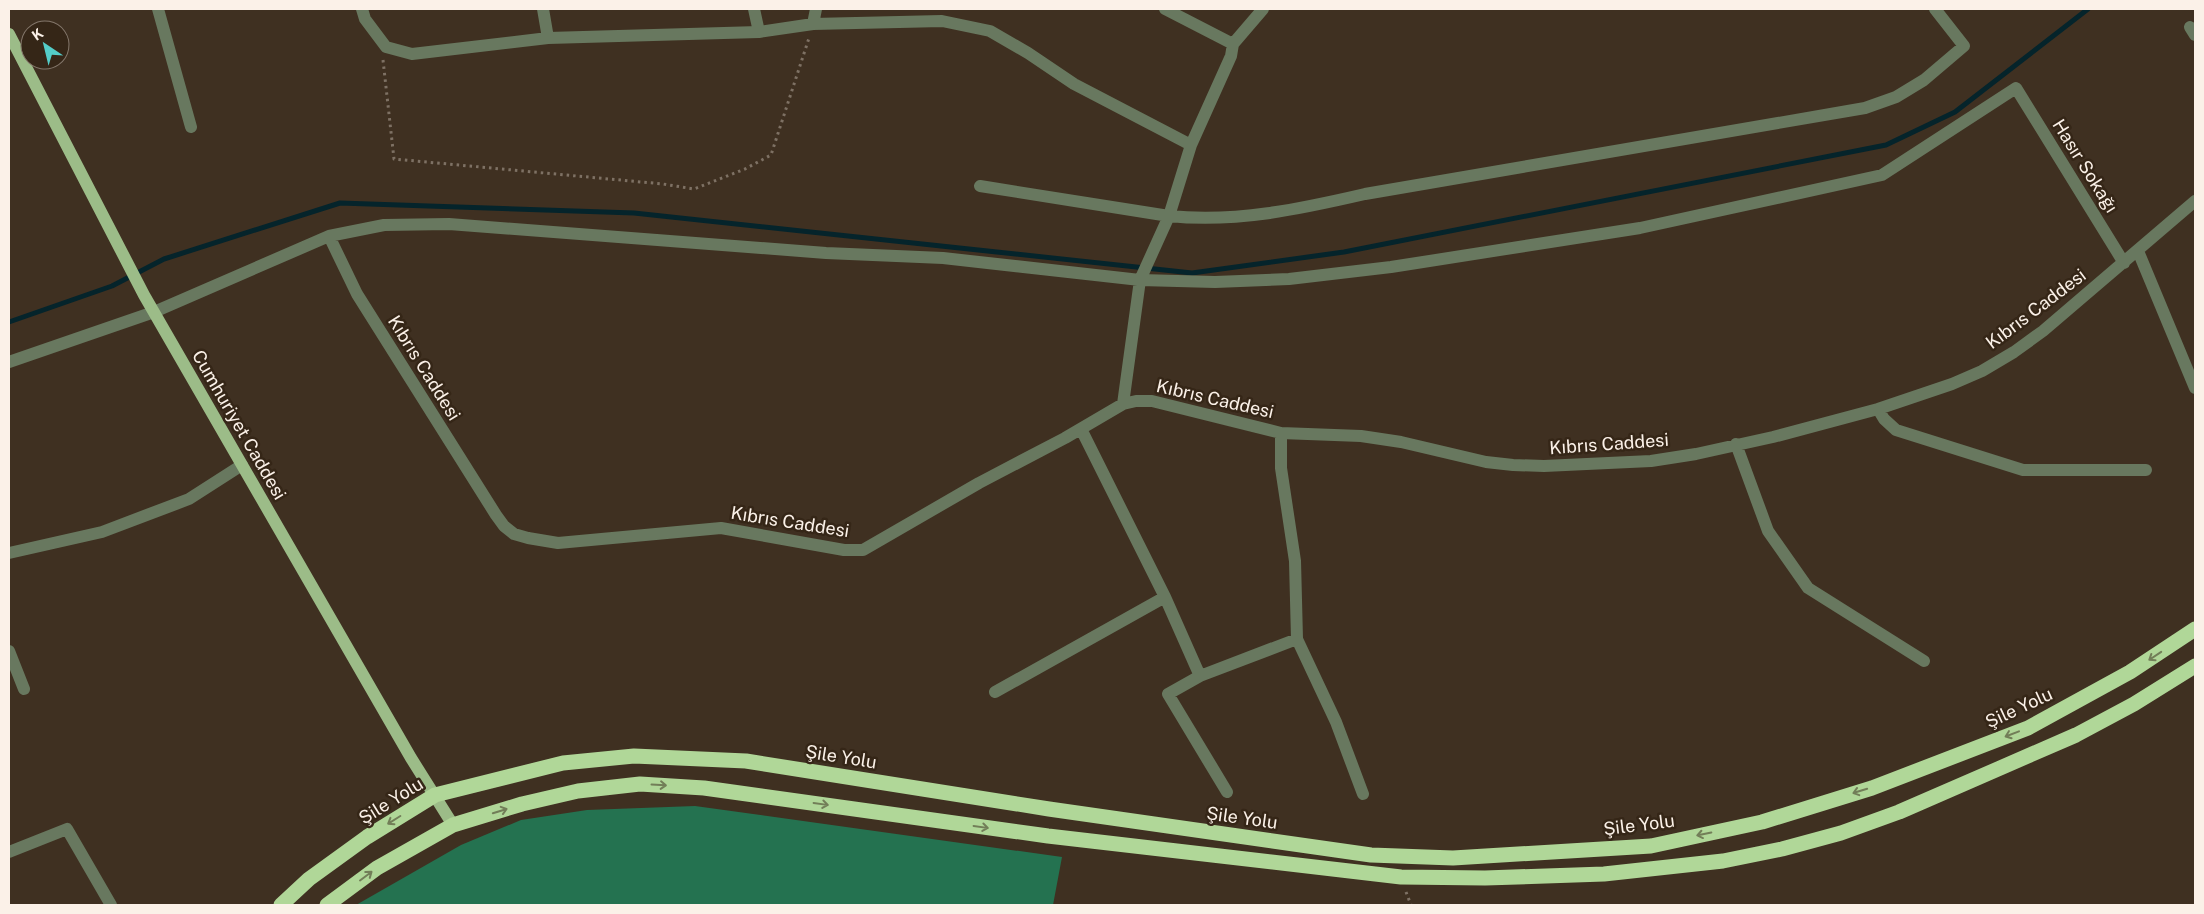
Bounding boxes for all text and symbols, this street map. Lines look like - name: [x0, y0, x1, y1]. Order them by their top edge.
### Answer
- north arrow: [20, 20, 70, 70]
- text: K: [29, 25, 46, 44]
- street label: Hasır Sokağı: [2048, 115, 2122, 216]
- street label: Kıbrıs Caddesi: [1982, 264, 2090, 353]
- street label: Kıbrıs Caddesi: [384, 311, 465, 424]
- street label: Cumhuriyet Caddesi: [188, 346, 291, 503]
- street label: Kıbrıs Caddesi: [1154, 375, 1276, 422]
- street label: Kıbrıs Caddesi: [1549, 429, 1669, 458]
- street label: Kıbrıs Caddesi: [729, 502, 851, 541]
- one-way arrow: [2148, 651, 2162, 661]
- street label: Şile Yolu: [1982, 683, 2056, 732]
- one-way arrow: [2005, 730, 2021, 739]
- street label: Şile Yolu: [804, 741, 878, 772]
- street label: Şile Yolu: [355, 773, 427, 828]
- one-way arrow: [651, 781, 667, 790]
- one-way arrow: [1853, 787, 1869, 796]
- one-way arrow: [812, 800, 828, 810]
- street label: Şile Yolu: [1205, 802, 1279, 833]
- one-way arrow: [491, 806, 507, 816]
- street label: Şile Yolu: [1602, 810, 1676, 839]
- one-way arrow: [387, 816, 401, 826]
- one-way arrow: [973, 822, 989, 832]
- one-way arrow: [1696, 830, 1712, 839]
- one-way arrow: [359, 871, 373, 881]

